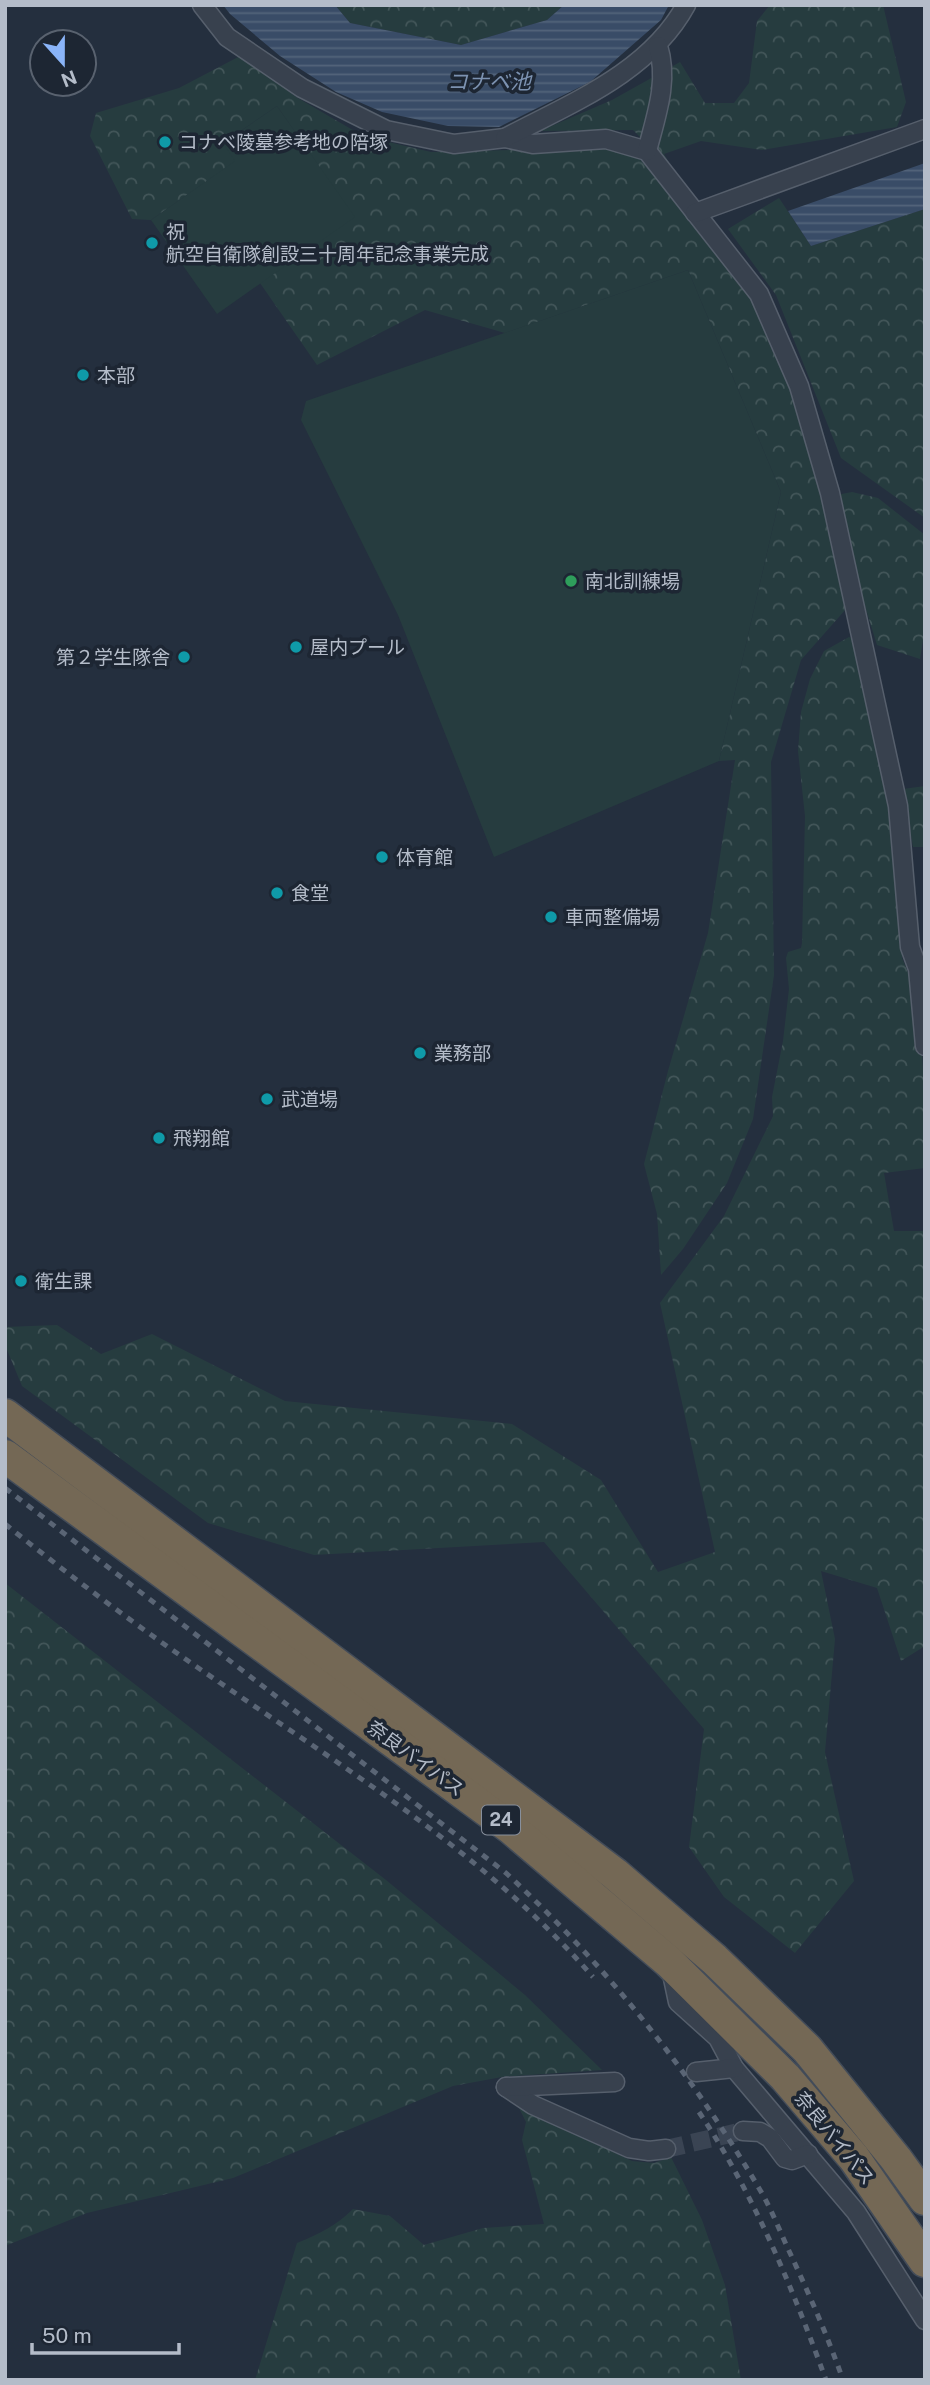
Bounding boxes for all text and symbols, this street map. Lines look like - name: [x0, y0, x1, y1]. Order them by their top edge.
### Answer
- north arrow: [28, 28, 98, 98]
- text: N: [58, 66, 80, 92]
- water label: コナベ池: [447, 69, 533, 94]
- place label: コナベ陵墓参考地の陪塚: [179, 131, 388, 153]
- marker: コナベ陵墓参考地の陪塚: [157, 134, 173, 150]
- place label: 祝 航空自衛隊創設三十周年記念事業完成: [166, 221, 489, 265]
- marker: 祝 航空自衛隊創設三十周年記念事業完成: [144, 235, 160, 251]
- place label: 本部: [97, 364, 135, 386]
- marker: 本部: [75, 367, 91, 383]
- place label: 南北訓練場: [585, 570, 680, 592]
- marker: 南北訓練場: [563, 573, 579, 589]
- place label: 屋内プール: [310, 636, 405, 658]
- marker: 屋内プール: [288, 639, 304, 655]
- place label: 第２学生隊舎: [56, 646, 170, 668]
- marker: 第２学生隊舎: [176, 649, 192, 665]
- place label: 体育館: [396, 846, 453, 868]
- marker: 体育館: [374, 849, 390, 865]
- place label: 食堂: [291, 882, 329, 904]
- marker: 食堂: [269, 885, 285, 901]
- place label: 車両整備場: [565, 906, 660, 928]
- marker: 車両整備場: [543, 909, 559, 925]
- place label: 業務部: [434, 1042, 491, 1064]
- marker: 業務部: [412, 1045, 428, 1061]
- place label: 武道場: [281, 1088, 338, 1110]
- marker: 武道場: [259, 1091, 275, 1107]
- place label: 飛翔館: [173, 1127, 230, 1149]
- marker: 飛翔館: [151, 1130, 167, 1146]
- place label: 衛生課: [35, 1270, 92, 1292]
- marker: 衛生課: [13, 1273, 29, 1289]
- street label: 奈良バイパス: [364, 1716, 468, 1800]
- road number: 24: [482, 1806, 520, 1834]
- street label: 奈良バイパス: [791, 2087, 879, 2189]
- scale bar: [32, 2312, 178, 2356]
- text: 50 m: [42, 2323, 92, 2348]

